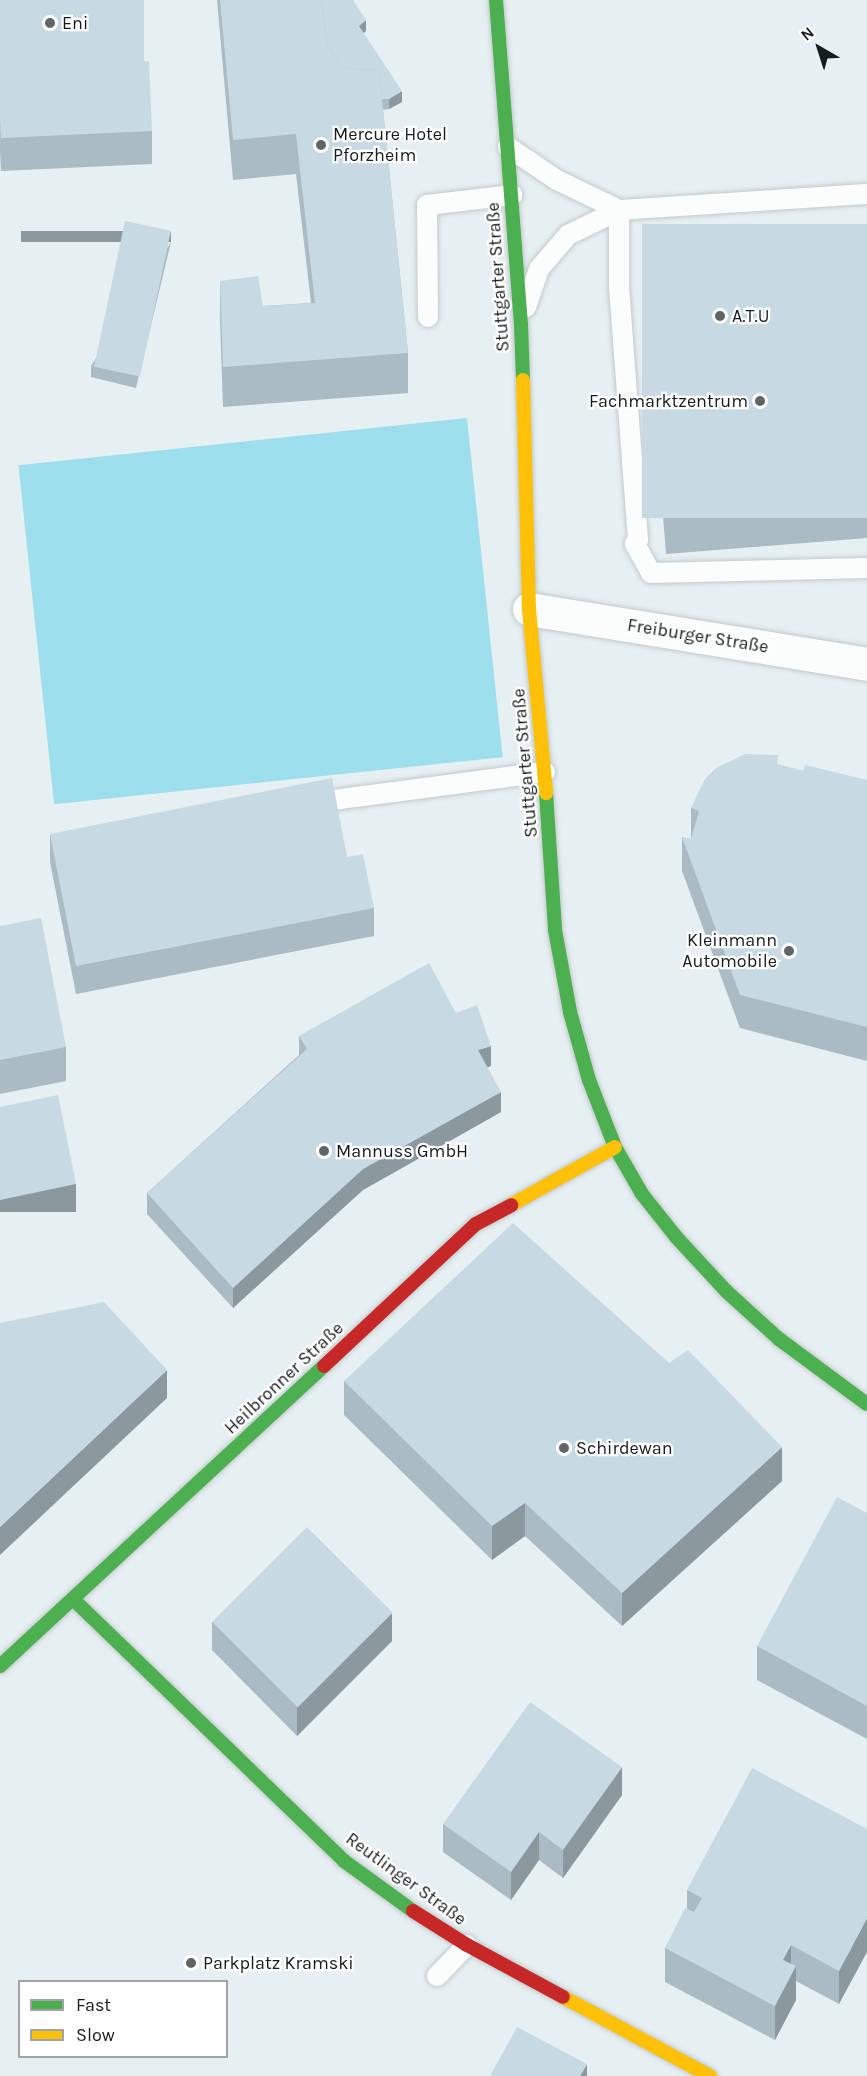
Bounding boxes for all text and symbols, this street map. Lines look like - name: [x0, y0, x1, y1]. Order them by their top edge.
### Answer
- place label: Eni: [62, 12, 88, 34]
- marker: Eni: [43, 16, 57, 30]
- north arrow: [789, 18, 849, 78]
- text: N: [797, 23, 818, 45]
- place label: Mercure Hotel Pforzheim: [333, 124, 447, 166]
- marker: Mercure Hotel Pforzheim: [314, 138, 328, 152]
- street label: Stuttgarter Straße: [482, 202, 514, 352]
- place label: A.T.U: [732, 305, 770, 327]
- marker: A.T.U: [713, 309, 727, 323]
- place label: Fachmarktzentrum: [589, 390, 748, 412]
- marker: Fachmarktzentrum: [753, 394, 767, 408]
- street label: Freiburger Straße: [626, 614, 770, 658]
- street label: Stuttgarter Straße: [508, 687, 542, 839]
- place label: Kleinmann Automobile: [682, 930, 777, 972]
- marker: Kleinmann Automobile: [782, 944, 796, 958]
- place label: Mannuss GmbH: [336, 1140, 468, 1162]
- marker: Mannuss GmbH: [317, 1144, 331, 1158]
- street label: Heilbronner Straße: [220, 1317, 348, 1439]
- place label: Schirdewan: [576, 1437, 673, 1459]
- marker: Schirdewan: [557, 1441, 571, 1455]
- street label: Reutlinger Straße: [342, 1828, 470, 1930]
- place label: Parkplatz Kramski: [203, 1952, 354, 1974]
- marker: Parkplatz Kramski: [184, 1956, 198, 1970]
- legend: [18, 1980, 228, 2058]
- text: Fast: [76, 1994, 111, 2016]
- text: Slow: [76, 2024, 115, 2046]

